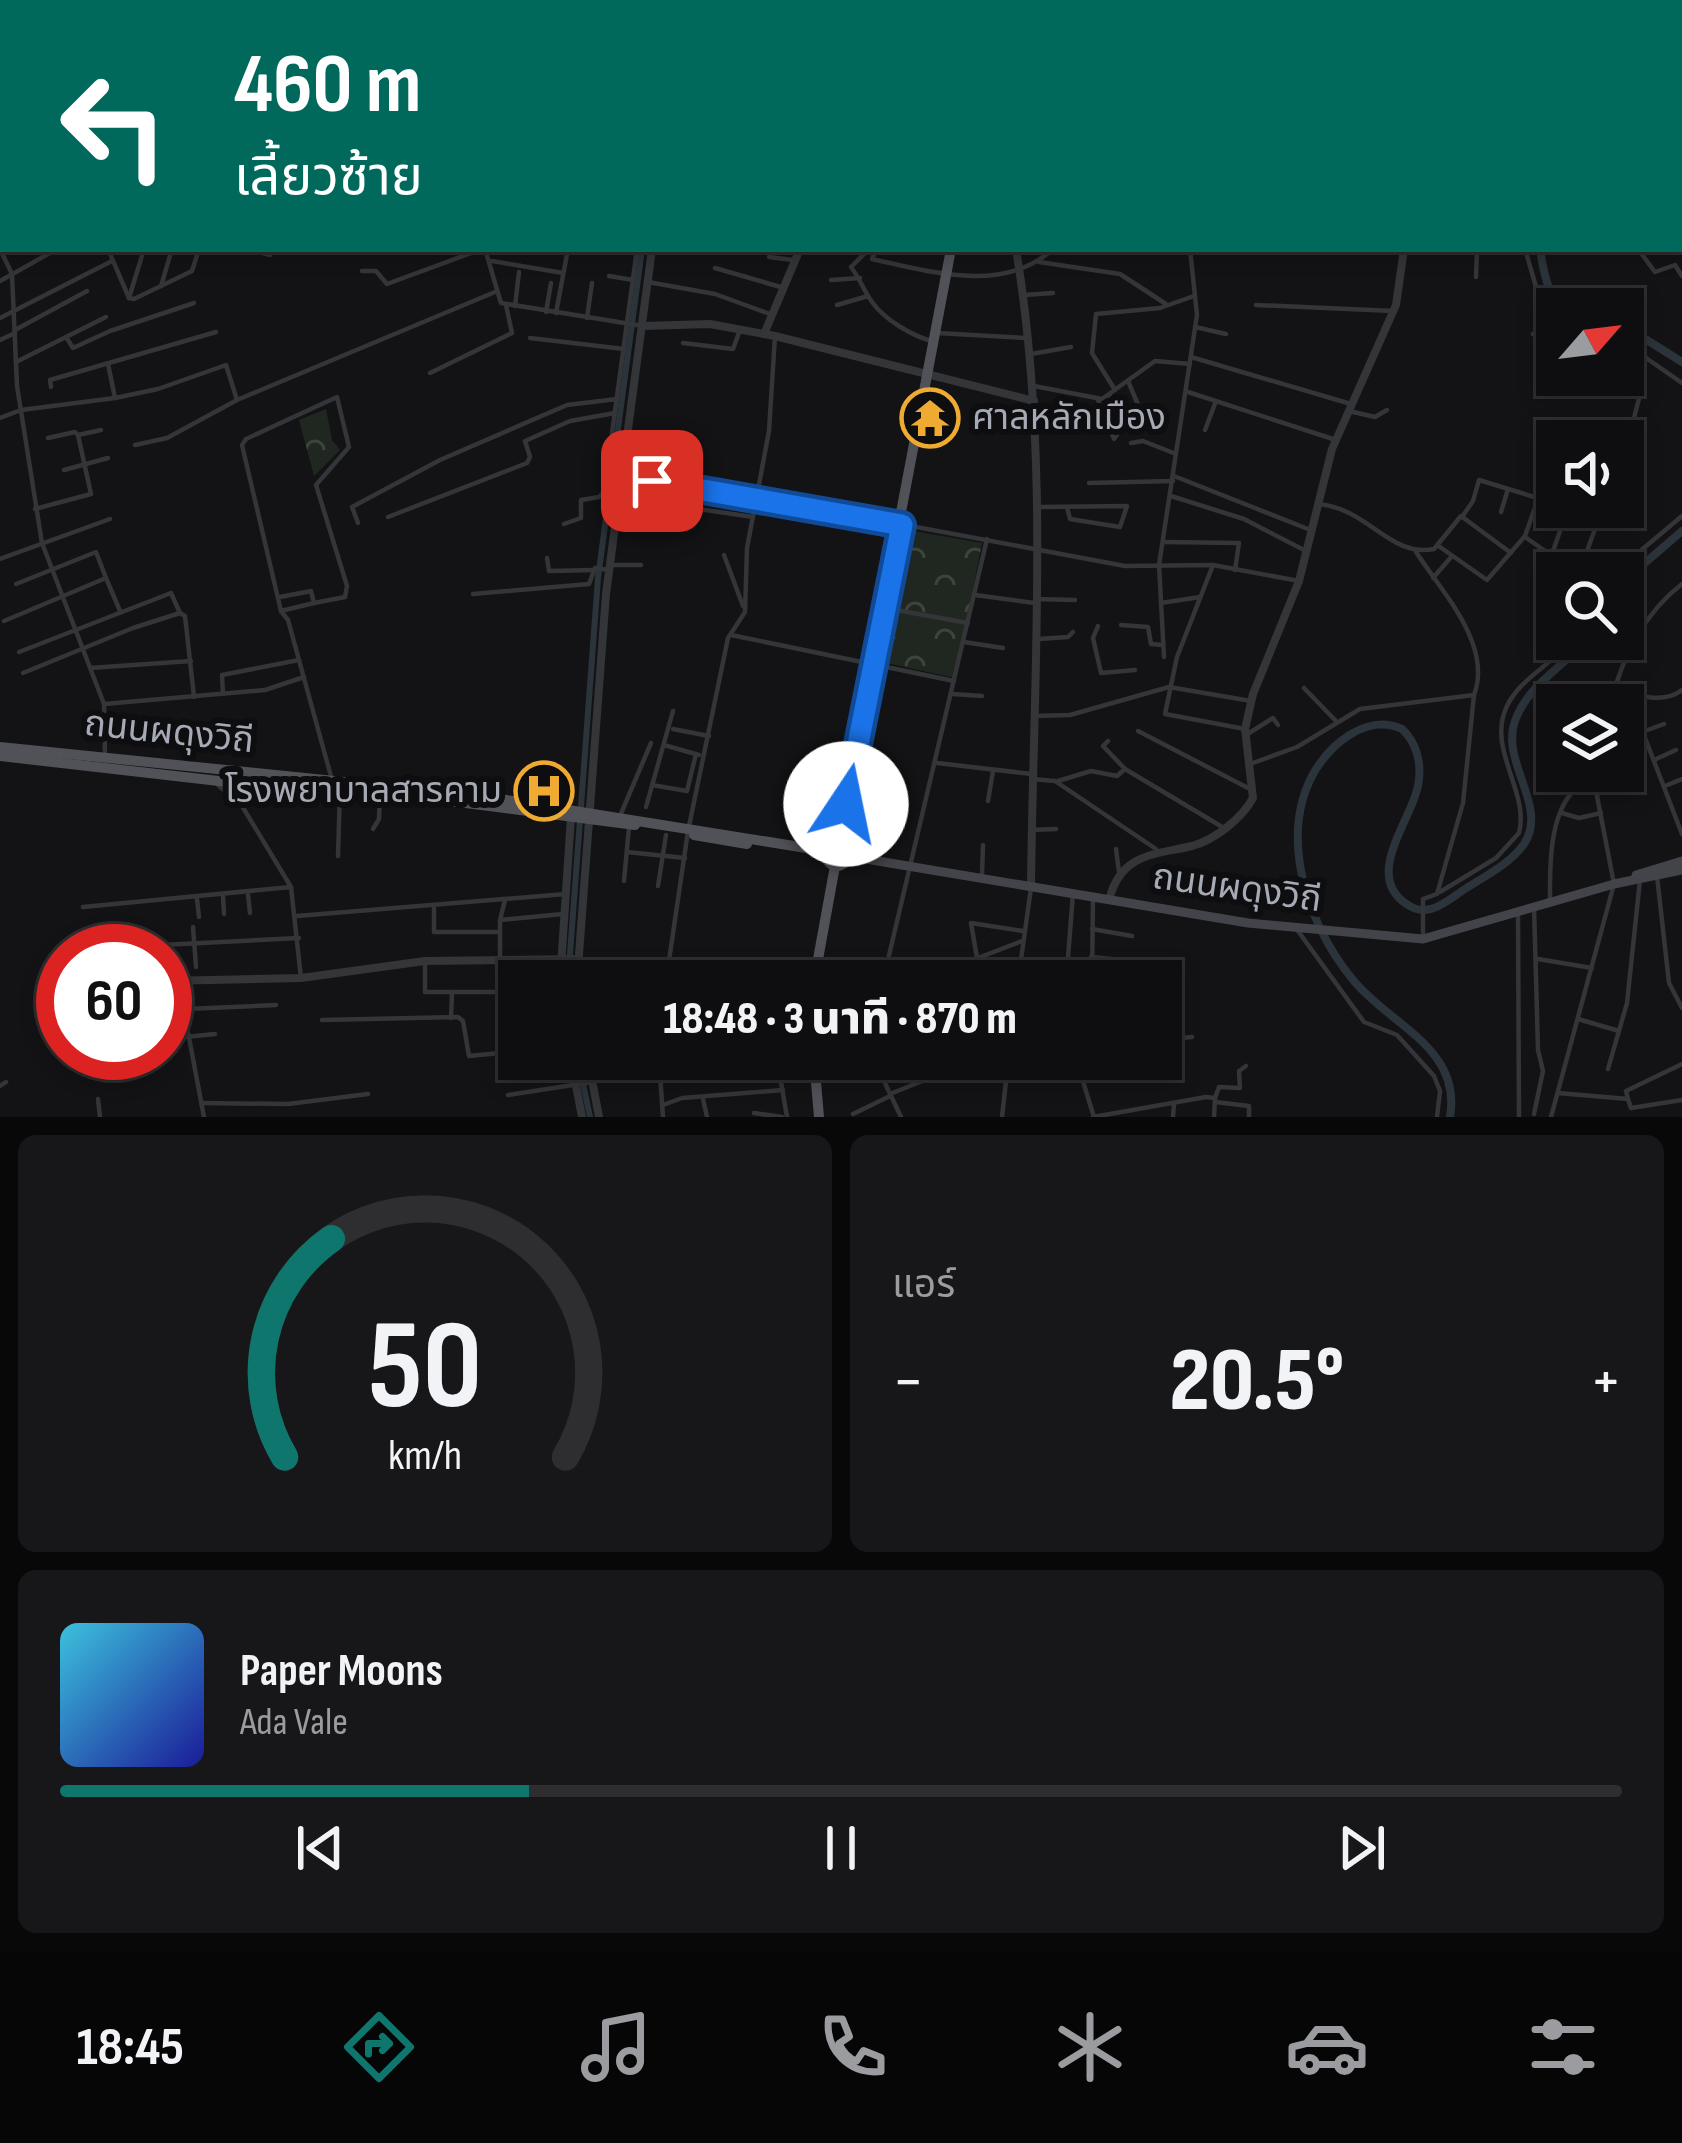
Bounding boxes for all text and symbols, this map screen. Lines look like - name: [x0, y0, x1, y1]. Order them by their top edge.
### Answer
- text: 460 m: [234, 35, 421, 136]
- icon: left: [36, 48, 192, 204]
- text: เลี้ยวซ้าย: [234, 145, 423, 210]
- north arrow: [1536, 288, 1644, 396]
- map controls: [1536, 288, 1644, 792]
- temple icon: ศาลหลักเมือง: [899, 387, 961, 449]
- place label: ศาลหลักเมือง: [972, 397, 1166, 440]
- button: sound: [1536, 420, 1644, 528]
- pin: [601, 430, 703, 532]
- icon: arrive: [619, 448, 685, 514]
- button: search: [1536, 552, 1644, 660]
- button: layers: [1536, 684, 1644, 792]
- street label: ถนนผดุงวิถี: [82, 703, 256, 763]
- position arrow: [783, 741, 909, 867]
- hospital icon: โรงพยาบาลสารคาม: [513, 760, 575, 822]
- place label: โรงพยาบาลสารคาม: [225, 770, 502, 813]
- street label: ถนนผดุงวิถี: [1150, 856, 1324, 922]
- speed limit sign: 60: [36, 924, 192, 1080]
- text: 18:48 · 3 นาที · 870 m: [663, 992, 1017, 1047]
- text: แอร์: [892, 1262, 955, 1309]
- text: 50: [368, 1294, 482, 1443]
- text: 20.5°: [1170, 1328, 1344, 1436]
- text: −: [892, 1343, 924, 1422]
- text: +: [1590, 1343, 1622, 1422]
- text: km/h: [388, 1429, 462, 1481]
- text: Paper Moons: [240, 1644, 443, 1699]
- text: Ada Vale: [240, 1699, 348, 1746]
- icon: previous: [287, 1815, 353, 1881]
- icon: pause: [808, 1815, 874, 1881]
- icon: next: [1329, 1815, 1395, 1881]
- icon: directions: [337, 2005, 421, 2089]
- icon: music: [574, 2005, 658, 2089]
- icon: phone: [811, 2005, 895, 2089]
- icon: climate: [1048, 2005, 1132, 2089]
- icon: car: [1285, 2005, 1369, 2089]
- icon: filters: [1521, 2005, 1605, 2089]
- text: 18:45: [76, 2015, 184, 2080]

